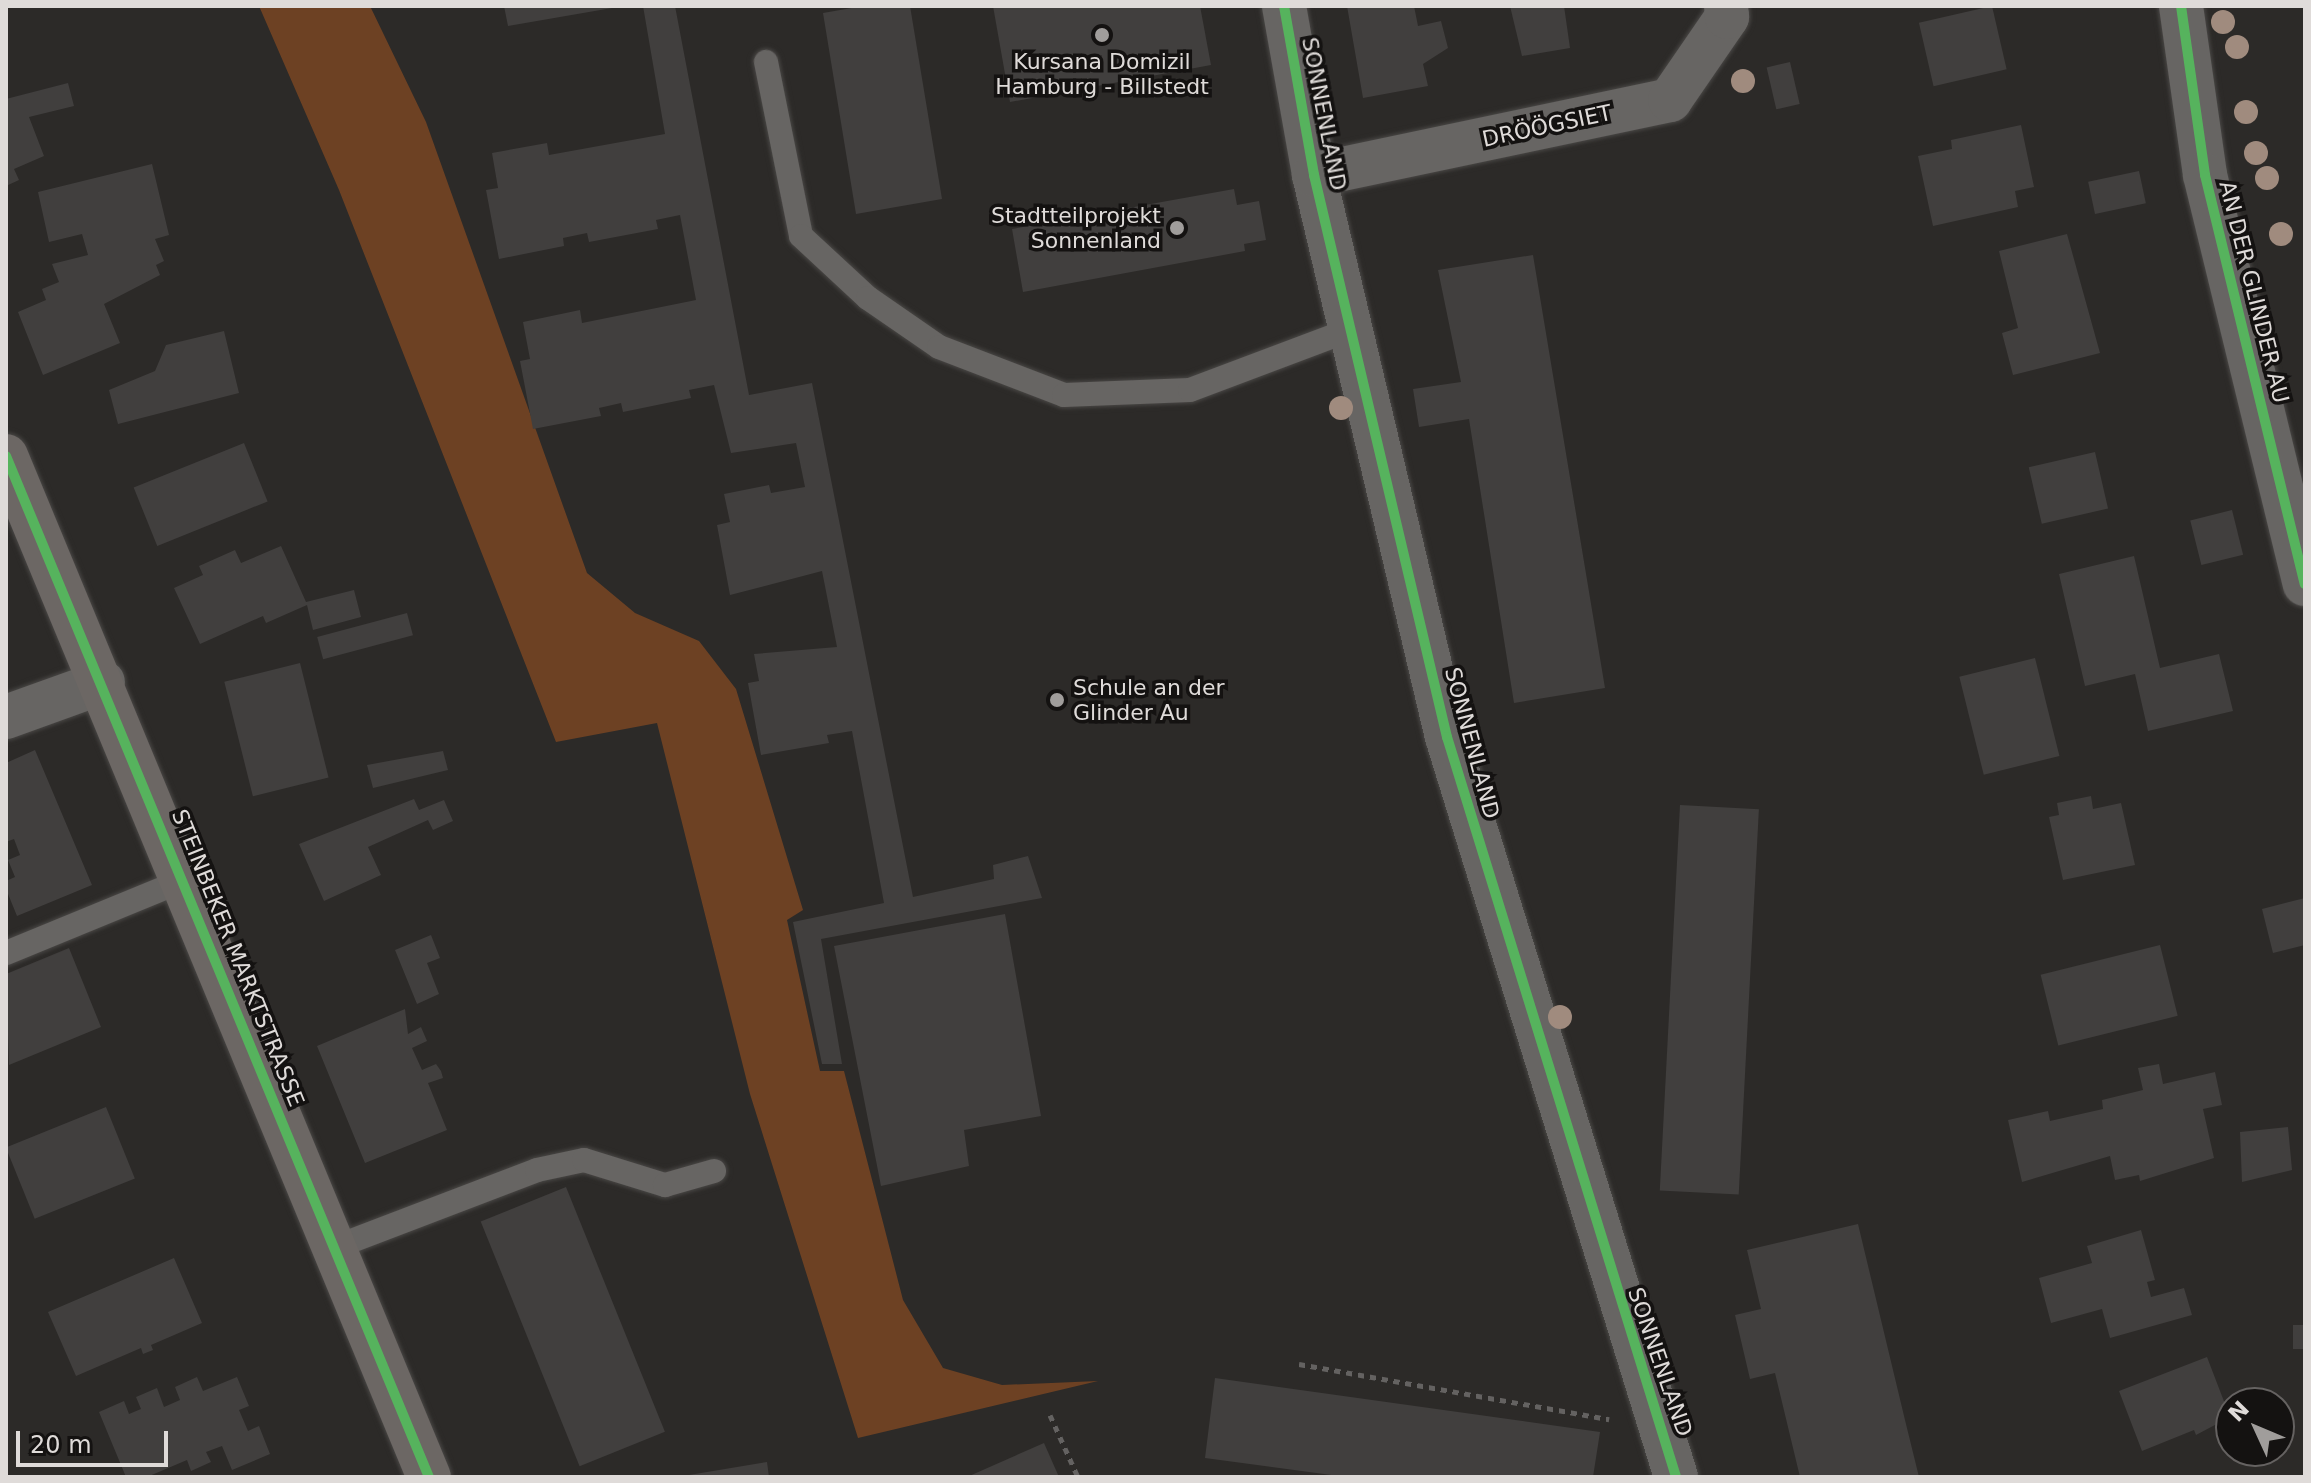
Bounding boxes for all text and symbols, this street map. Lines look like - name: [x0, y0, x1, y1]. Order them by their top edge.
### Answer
- marker: Kursana Domizil Hamburg - Billstedt: [1093, 26, 1111, 44]
- street label: SONNENLAND: [1296, 35, 1352, 193]
- place label: Kursana Domizil Hamburg - Billstedt: [995, 48, 1209, 100]
- street label: DRÖÖGSIET: [1480, 99, 1614, 153]
- street label: AN DER GLINDER AU: [2214, 178, 2294, 406]
- place label: Stadtteilprojekt Sonnenland: [991, 202, 1161, 254]
- marker: Stadtteilprojekt Sonnenland: [1168, 219, 1186, 237]
- street label: SONNENLAND: [1439, 664, 1505, 822]
- place label: Schule an der Glinder Au: [1073, 674, 1225, 726]
- marker: Schule an der Glinder Au: [1048, 691, 1066, 709]
- street label: STEINBEKER MARKTSTRASSE: [166, 806, 310, 1110]
- street label: SONNENLAND: [1622, 1284, 1698, 1440]
- north arrow: [2215, 1387, 2295, 1467]
- text: N: [2223, 1396, 2254, 1427]
- scale bar: [20, 1415, 172, 1465]
- text: 20 m: [30, 1431, 92, 1459]

